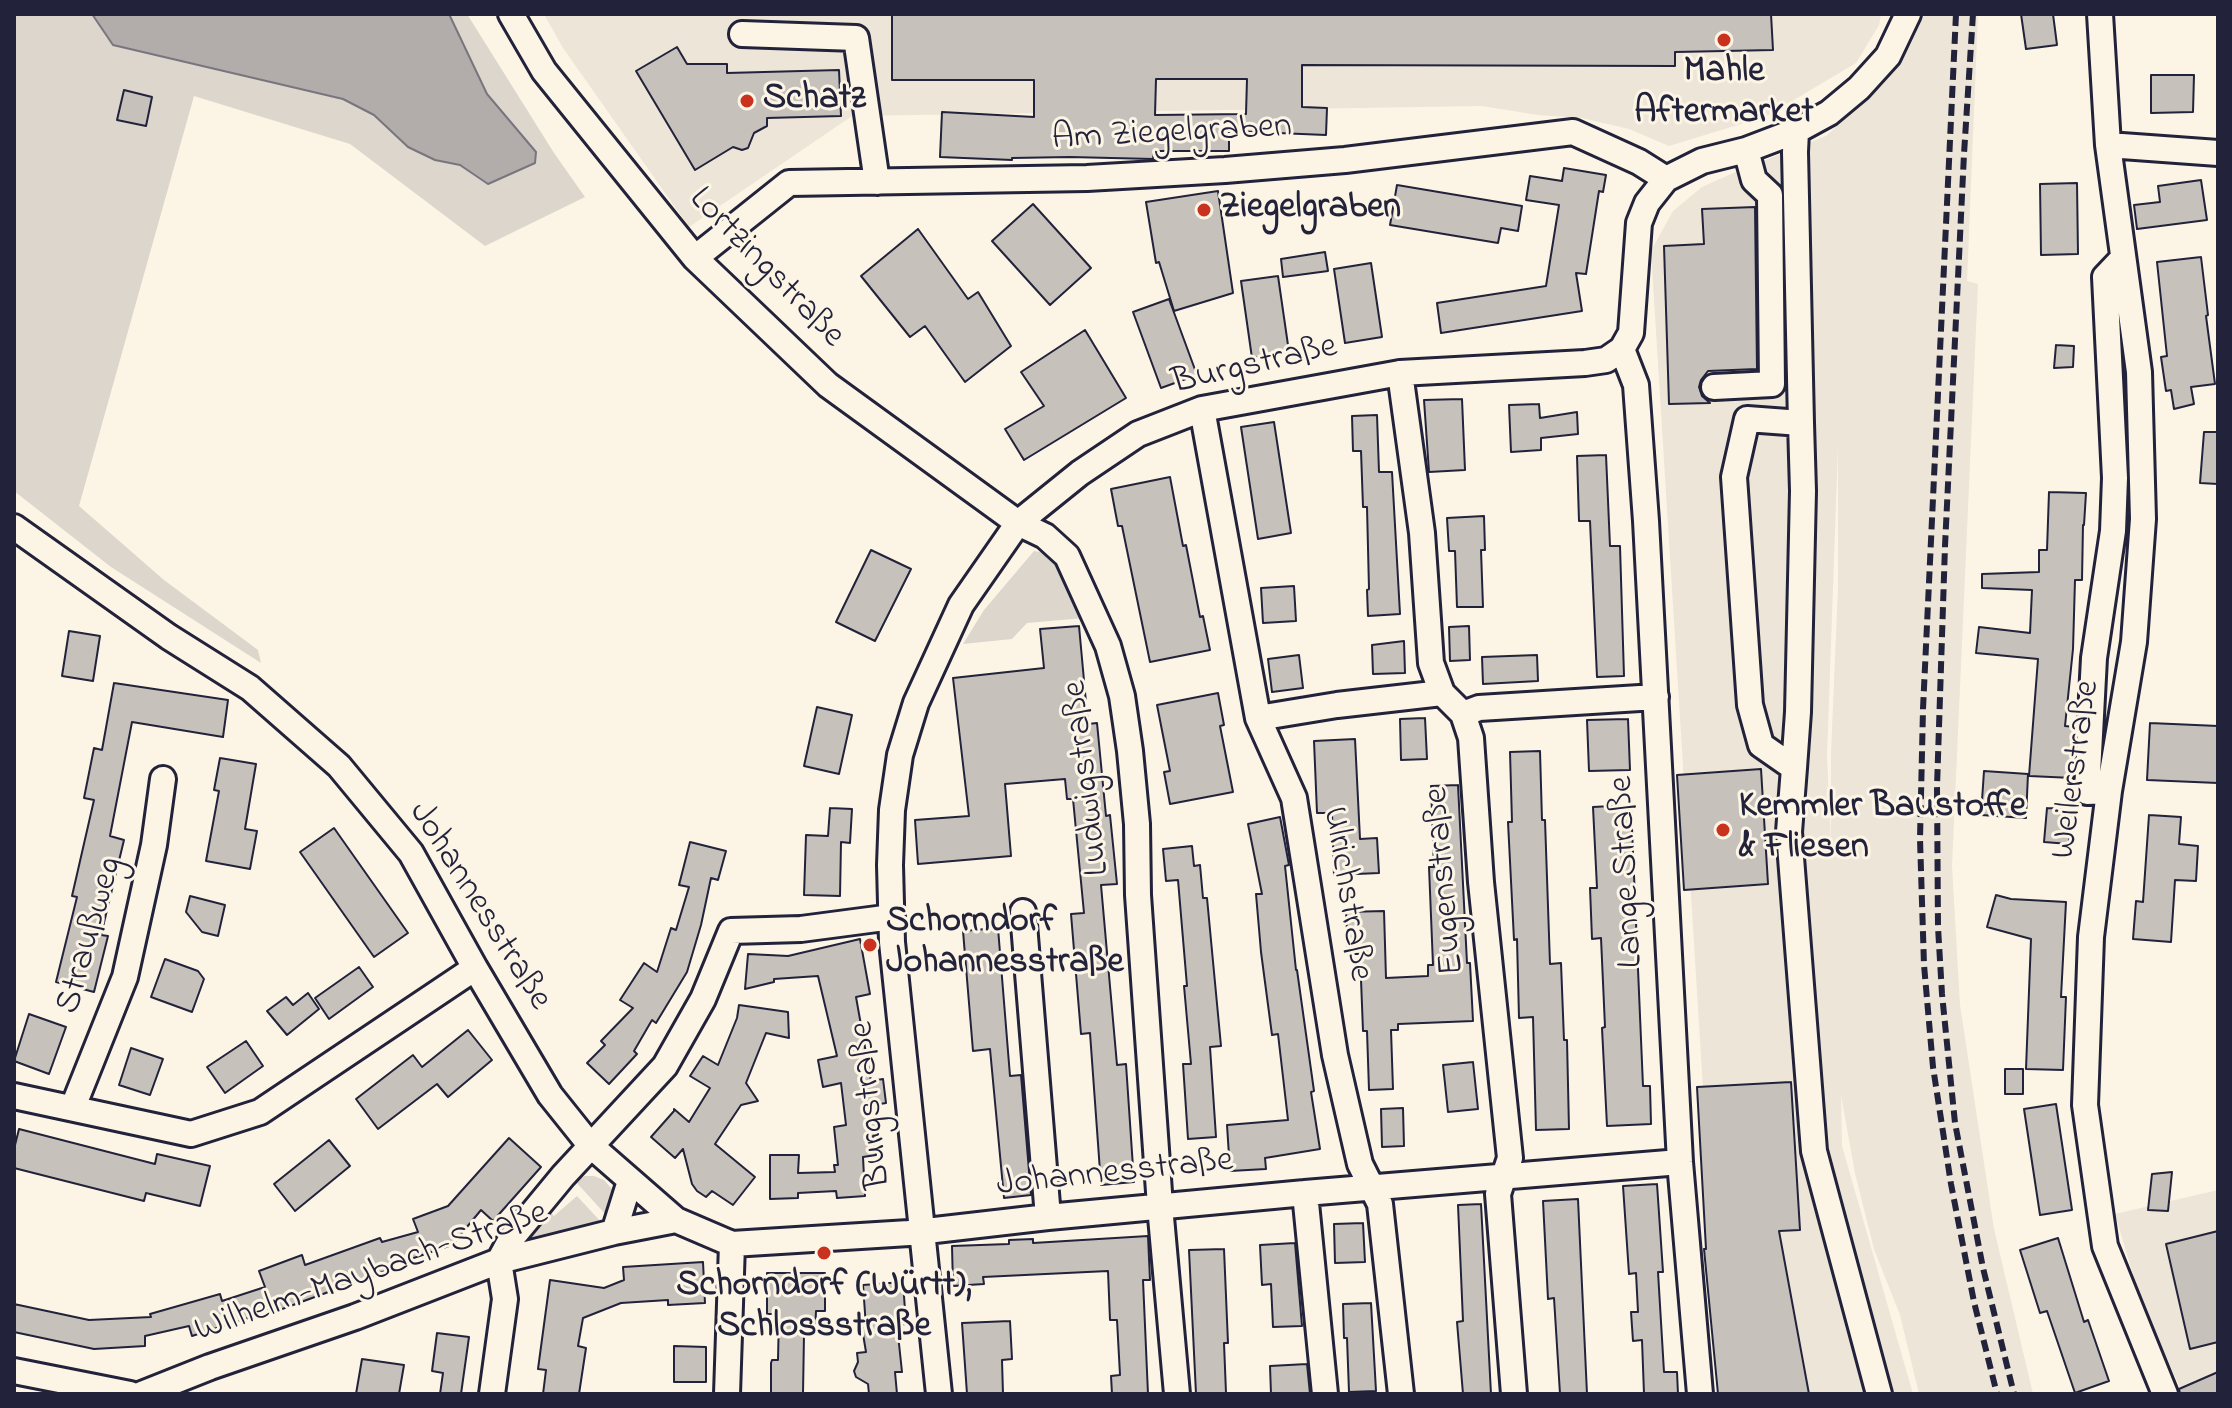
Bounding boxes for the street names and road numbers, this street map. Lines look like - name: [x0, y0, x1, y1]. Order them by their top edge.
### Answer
- street label: Am Ziegelgraben: [1051, 107, 1293, 163]
- street label: Lortzingstraße: [678, 180, 852, 358]
- street label: Burgstraße: [1168, 327, 1342, 407]
- street label: Ludwigstraße: [1056, 678, 1122, 878]
- street label: Weilerstraße: [2044, 678, 2112, 862]
- street label: Lange Straße: [1602, 775, 1656, 969]
- street label: Eugenstraße: [1417, 785, 1477, 977]
- street label: Johannesstraße: [397, 795, 559, 1019]
- street label: Ulrichstraße: [1310, 804, 1380, 984]
- street label: Straußweg: [49, 853, 135, 1019]
- street label: Burgstraße: [843, 1019, 903, 1191]
- street label: Johannesstraße: [995, 1141, 1235, 1209]
- street label: Wilhelm-Maybach-Straße: [190, 1193, 554, 1355]

